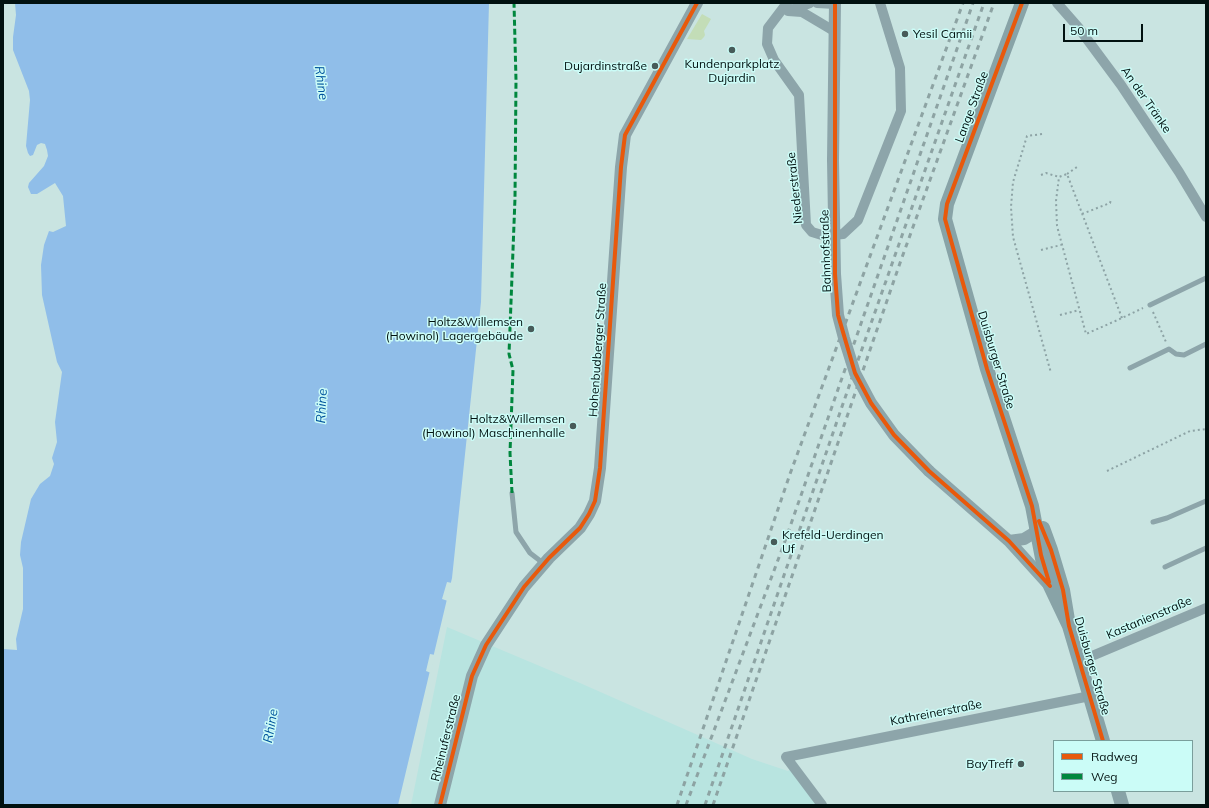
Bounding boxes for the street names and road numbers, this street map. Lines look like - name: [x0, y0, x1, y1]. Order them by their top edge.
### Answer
- street label: An der Tränke: [1118, 64, 1174, 136]
- street label: Lange Straße: [952, 69, 992, 145]
- street label: Niederstraße: [784, 151, 806, 225]
- street label: Bahnhofstraße: [817, 209, 835, 293]
- street label: Hohenbudberger Straße: [586, 282, 610, 418]
- street label: Duisburger Straße: [974, 309, 1018, 411]
- street label: Kastanienstraße: [1104, 594, 1194, 642]
- street label: Duisburger Straße: [1071, 615, 1113, 717]
- street label: Rheinuferstraße: [428, 693, 464, 783]
- street label: Kathreinerstraße: [889, 697, 983, 729]

